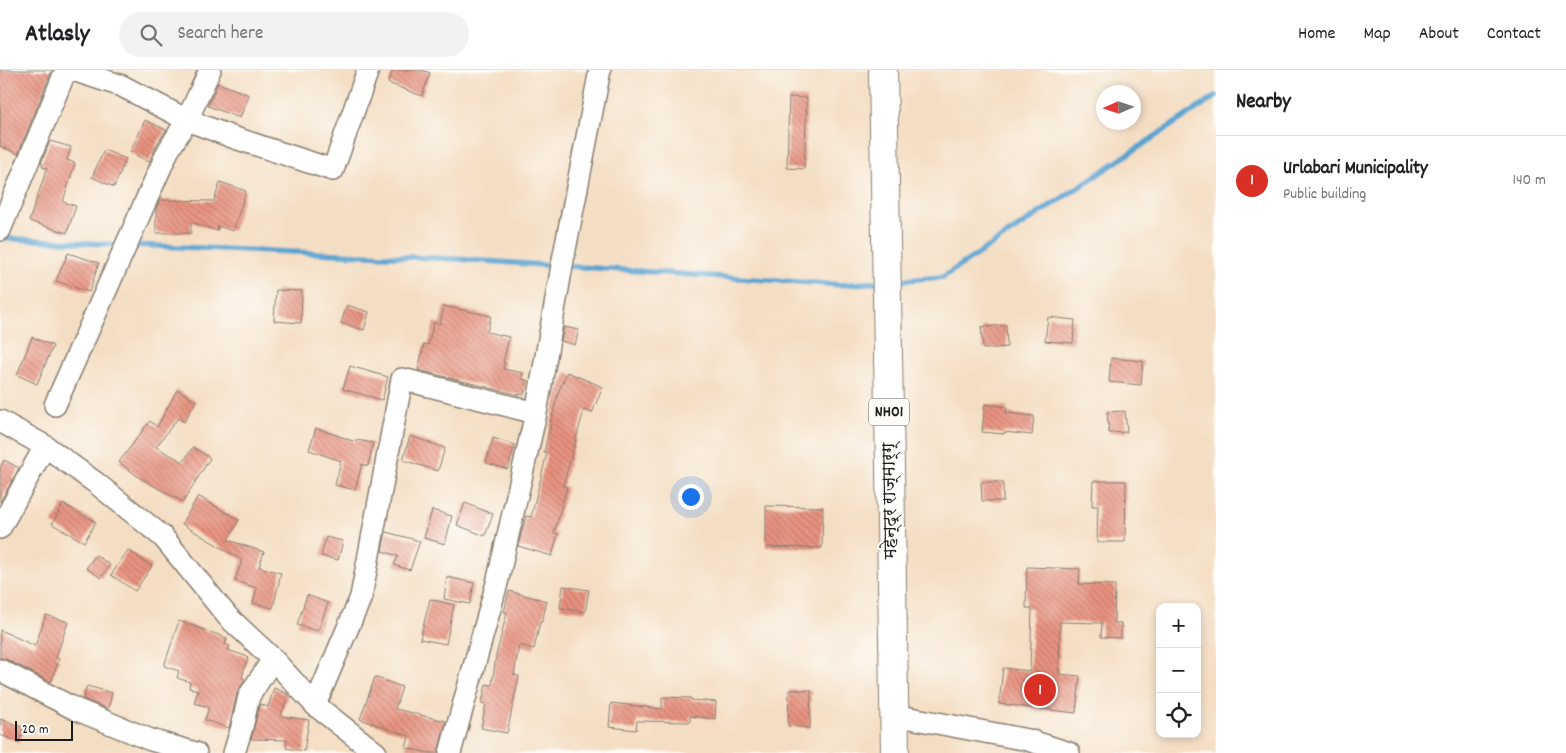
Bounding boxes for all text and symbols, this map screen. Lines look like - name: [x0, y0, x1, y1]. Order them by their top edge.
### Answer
- search box: [119, 12, 469, 57]
- text: Atlasly: [25, 18, 89, 52]
- icon: search: [137, 21, 165, 49]
- text: Search here: [177, 21, 263, 48]
- text: Home: [1298, 22, 1335, 47]
- text: Map: [1363, 22, 1391, 47]
- text: About: [1419, 22, 1459, 47]
- text: Contact: [1487, 22, 1541, 47]
- north arrow: [1096, 85, 1141, 130]
- text: Nearby: [1236, 88, 1291, 118]
- text: Urlabari Municipality: [1283, 156, 1428, 183]
- text: 1: [1250, 169, 1254, 192]
- text: 140 m: [1512, 169, 1546, 192]
- text: Public building: [1283, 183, 1366, 206]
- road number: NH01: [869, 398, 909, 426]
- street label: महेन्द्र राज्मार्ग्: [876, 441, 905, 560]
- your location: [678, 484, 704, 510]
- map controls: [1156, 603, 1201, 738]
- button: +: [1156, 603, 1201, 648]
- button: −: [1156, 648, 1201, 693]
- pin: 1: [1024, 671, 1056, 709]
- button: locate: [1156, 693, 1201, 738]
- scale bar: [15, 718, 72, 741]
- text: 20 m: [22, 720, 49, 740]

